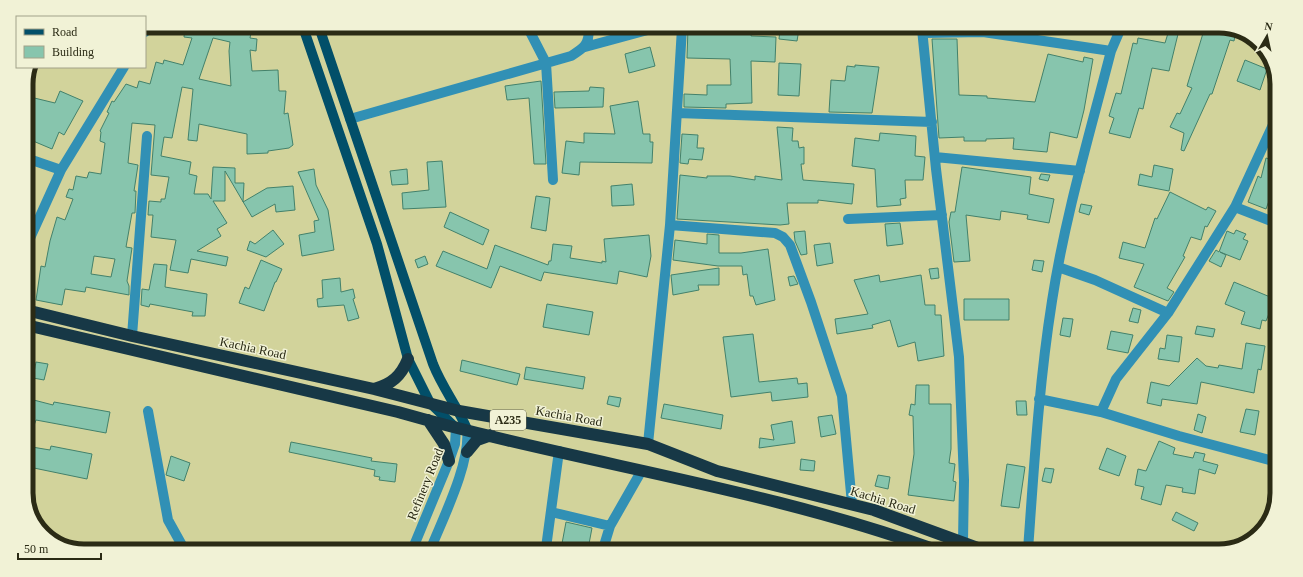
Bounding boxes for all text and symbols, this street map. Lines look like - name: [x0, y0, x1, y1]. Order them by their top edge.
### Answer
- legend: [16, 16, 146, 68]
- north arrow: [1247, 16, 1287, 56]
- text: N: [1264, 20, 1273, 33]
- text: Road: [52, 25, 77, 39]
- text: Building: [52, 45, 94, 59]
- street label: Kachia Road: [218, 334, 288, 362]
- street label: Kachia Road: [534, 403, 604, 429]
- road number: A235: [490, 410, 526, 430]
- street label: Refinery Road: [404, 445, 446, 522]
- street label: Kachia Road: [849, 483, 918, 517]
- scale bar: [18, 535, 101, 561]
- text: 50 m: [24, 542, 49, 556]

